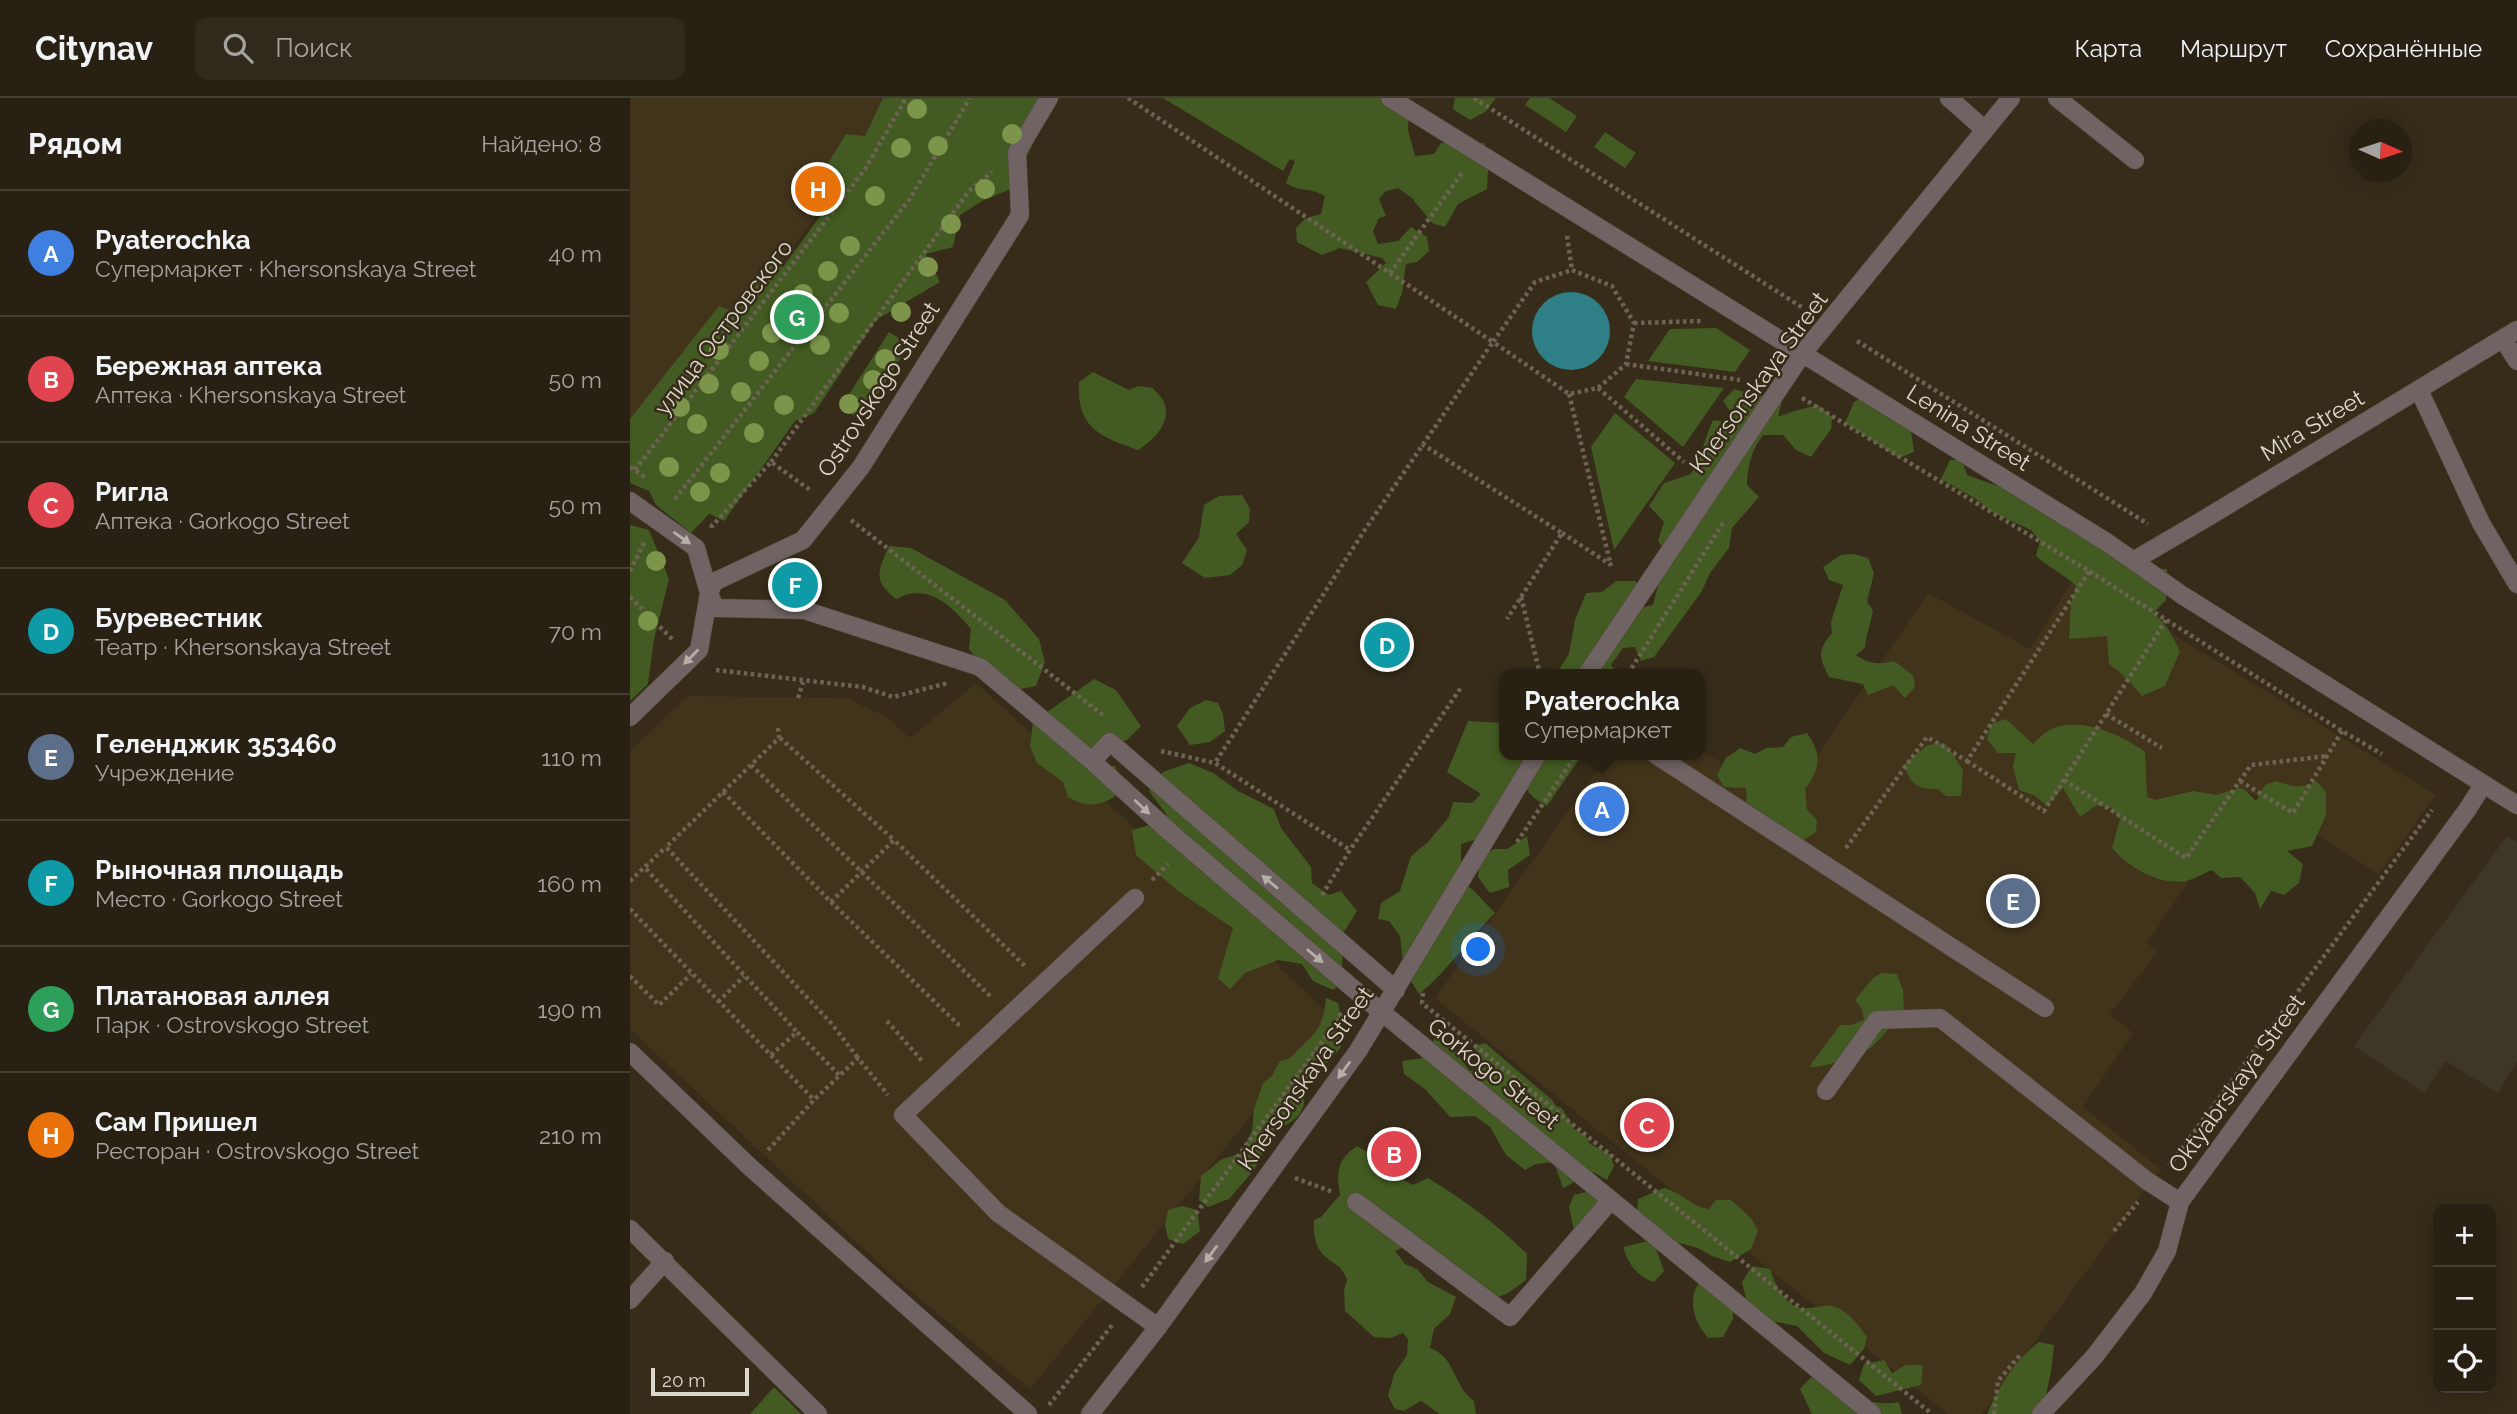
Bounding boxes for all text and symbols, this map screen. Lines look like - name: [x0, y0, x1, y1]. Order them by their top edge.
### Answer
- search box: [195, 17, 685, 80]
- text: Citynav: [35, 29, 153, 68]
- icon: search: [219, 29, 257, 67]
- text: Поиск: [275, 33, 352, 63]
- text: Карта: [2074, 34, 2142, 63]
- text: Маршрут: [2180, 34, 2287, 63]
- text: Сохранённые: [2325, 34, 2482, 63]
- north arrow: [2349, 119, 2412, 182]
- text: Рядом: [28, 126, 122, 161]
- text: Найдено: 8: [481, 130, 602, 157]
- pin: H: [795, 163, 841, 215]
- text: Pyaterochka: [95, 225, 251, 255]
- street label: улица Островского: [648, 234, 798, 420]
- text: A: [43, 240, 59, 267]
- text: 40 m: [548, 240, 602, 267]
- text: Супермаркет · Khersonskaya Street: [95, 255, 476, 282]
- street label: Khersonskaya Street: [1683, 286, 1833, 478]
- pin: G: [774, 291, 820, 343]
- street label: Ostrovskogo Street: [811, 296, 945, 481]
- text: Бережная аптека: [95, 351, 322, 381]
- text: B: [43, 366, 59, 393]
- text: 50 m: [548, 366, 602, 393]
- street label: Lenina Street: [1902, 378, 2036, 476]
- text: Аптека · Khersonskaya Street: [95, 381, 406, 408]
- street label: Mira Street: [2256, 384, 2369, 466]
- text: Ригла: [95, 477, 169, 507]
- text: C: [43, 492, 59, 519]
- text: 50 m: [548, 492, 602, 519]
- text: Аптека · Gorkogo Street: [95, 507, 350, 534]
- one-way arrow: [673, 531, 691, 545]
- pin: F: [772, 559, 818, 611]
- text: Буревестник: [95, 603, 263, 633]
- text: D: [43, 618, 59, 645]
- text: 70 m: [549, 618, 602, 645]
- pin: D: [1364, 619, 1410, 671]
- text: Театр · Khersonskaya Street: [95, 633, 391, 660]
- one-way arrow: [682, 649, 699, 666]
- popup: [1499, 669, 1705, 760]
- text: Pyaterochka: [1524, 686, 1680, 716]
- text: Супермаркет: [1524, 716, 1672, 743]
- text: Геленджик 353460: [95, 729, 337, 759]
- text: E: [44, 744, 58, 771]
- text: 110 m: [541, 744, 602, 771]
- text: Учреждение: [95, 759, 234, 786]
- pin: A: [1579, 783, 1625, 835]
- one-way arrow: [1133, 799, 1151, 815]
- text: Рыночная площадь: [95, 855, 343, 885]
- text: F: [44, 870, 58, 897]
- text: 160 m: [537, 870, 602, 897]
- one-way arrow: [1261, 875, 1278, 890]
- pin: E: [1990, 875, 2036, 927]
- text: Место · Gorkogo Street: [95, 885, 343, 912]
- your location: [1461, 932, 1495, 966]
- one-way arrow: [1306, 948, 1323, 963]
- text: Платановая аллея: [95, 981, 330, 1011]
- street label: Khersonskaya Street: [1232, 981, 1379, 1175]
- street label: Oktyabrskaya Street: [2162, 988, 2310, 1177]
- text: G: [43, 996, 59, 1023]
- text: 190 m: [538, 996, 602, 1023]
- text: Парк · Ostrovskogo Street: [95, 1011, 369, 1038]
- street label: Gorkogo Street: [1423, 1012, 1565, 1134]
- one-way arrow: [1338, 1061, 1352, 1079]
- pin: C: [1624, 1099, 1670, 1151]
- text: Сам Пришел: [95, 1107, 258, 1137]
- text: H: [42, 1122, 60, 1149]
- text: 210 m: [539, 1122, 602, 1149]
- pin: B: [1371, 1128, 1417, 1180]
- text: Ресторан · Ostrovskogo Street: [95, 1137, 419, 1164]
- map controls: [2433, 1204, 2496, 1393]
- button: +: [2433, 1204, 2496, 1267]
- one-way arrow: [1204, 1245, 1218, 1263]
- button: −: [2433, 1267, 2496, 1330]
- button: locate: [2433, 1330, 2496, 1393]
- scale bar: [651, 1365, 749, 1397]
- text: 20 m: [662, 1369, 706, 1391]

